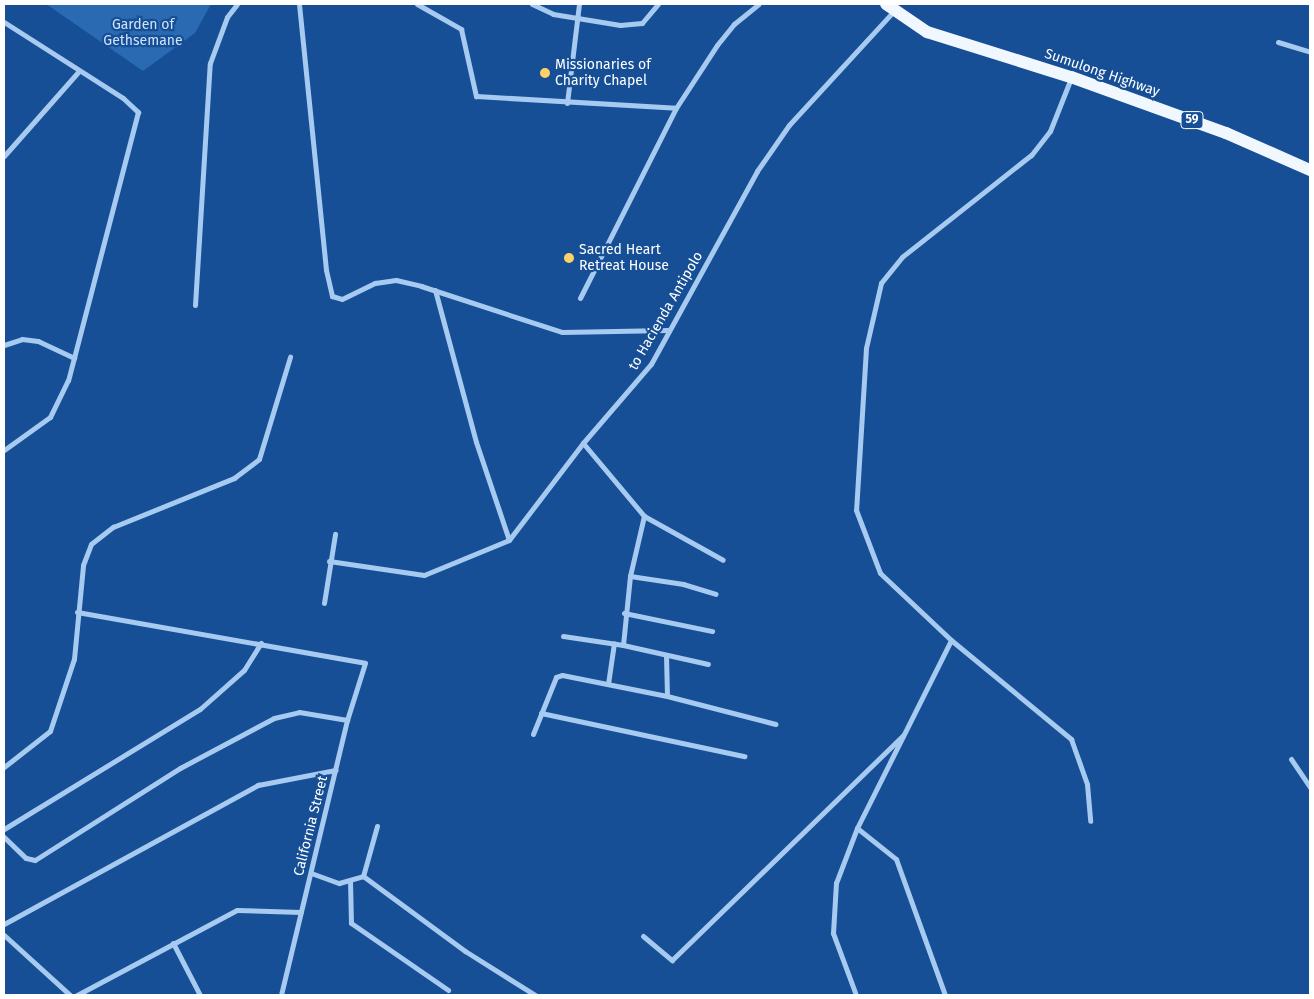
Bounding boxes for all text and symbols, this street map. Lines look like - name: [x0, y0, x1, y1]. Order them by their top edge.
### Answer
- park label: Garden of Gethsemane: [103, 17, 183, 49]
- street label: Sumulong Highway: [1042, 45, 1162, 101]
- place label: Missionaries of Charity Chapel: [555, 57, 651, 90]
- marker: Missionaries of Charity Chapel: [539, 67, 551, 79]
- road number: 59: [1180, 110, 1204, 130]
- place label: Sacred Heart Retreat House: [579, 242, 669, 274]
- street label: to Hacienda Antipolo: [625, 249, 707, 373]
- marker: Sacred Heart Retreat House: [563, 252, 575, 264]
- street label: California Street: [290, 774, 332, 878]

